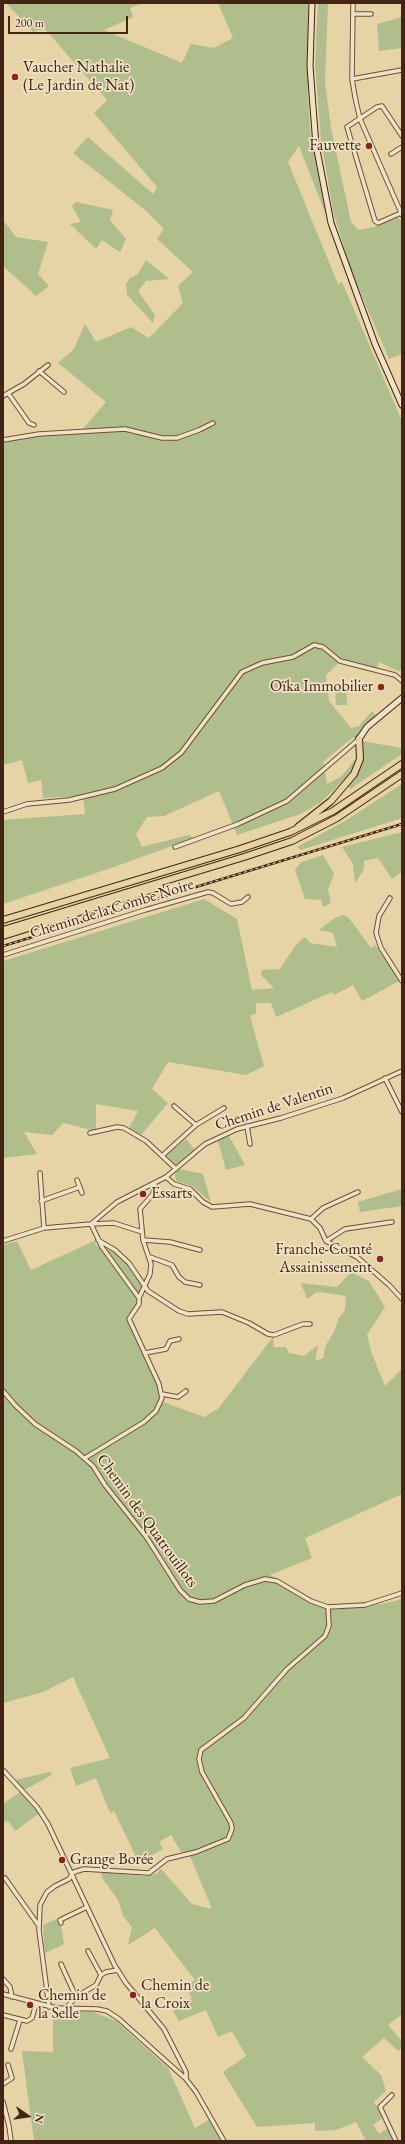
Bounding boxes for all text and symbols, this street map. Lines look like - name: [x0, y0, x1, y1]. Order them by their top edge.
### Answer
- scale bar: [10, 8, 130, 34]
- text: 200 m: [15, 15, 44, 31]
- place label: Vaucher Nathalie (Le Jardin de Nat): [23, 58, 134, 96]
- marker: Vaucher Nathalie (Le Jardin de Nat): [10, 72, 20, 82]
- place label: Fauvette: [309, 136, 361, 156]
- marker: Fauvette: [364, 141, 374, 151]
- place label: Oïka Immobilier: [270, 677, 373, 697]
- marker: Oïka Immobilier: [376, 682, 386, 692]
- street label: Chemin de la Combe Noire: [28, 875, 196, 943]
- street label: Chemin de Valentin: [213, 1079, 335, 1135]
- place label: Essarts: [151, 1184, 192, 1204]
- marker: Essarts: [138, 1189, 148, 1199]
- place label: Franche-Comté Assainissement: [275, 1240, 372, 1278]
- marker: Franche-Comté Assainissement: [375, 1254, 385, 1264]
- street label: Chemin des Quatrouillots: [92, 1451, 202, 1591]
- place label: Grange Borée: [70, 1850, 153, 1870]
- marker: Grange Borée: [57, 1855, 67, 1865]
- place label: Chemin de la Croix: [141, 1976, 209, 2014]
- place label: Chemin de la Selle: [38, 1986, 106, 2024]
- marker: Chemin de la Croix: [128, 1990, 138, 2000]
- marker: Chemin de la Selle: [25, 2000, 35, 2010]
- north arrow: [8, 2096, 48, 2136]
- text: N: [32, 2113, 48, 2125]

